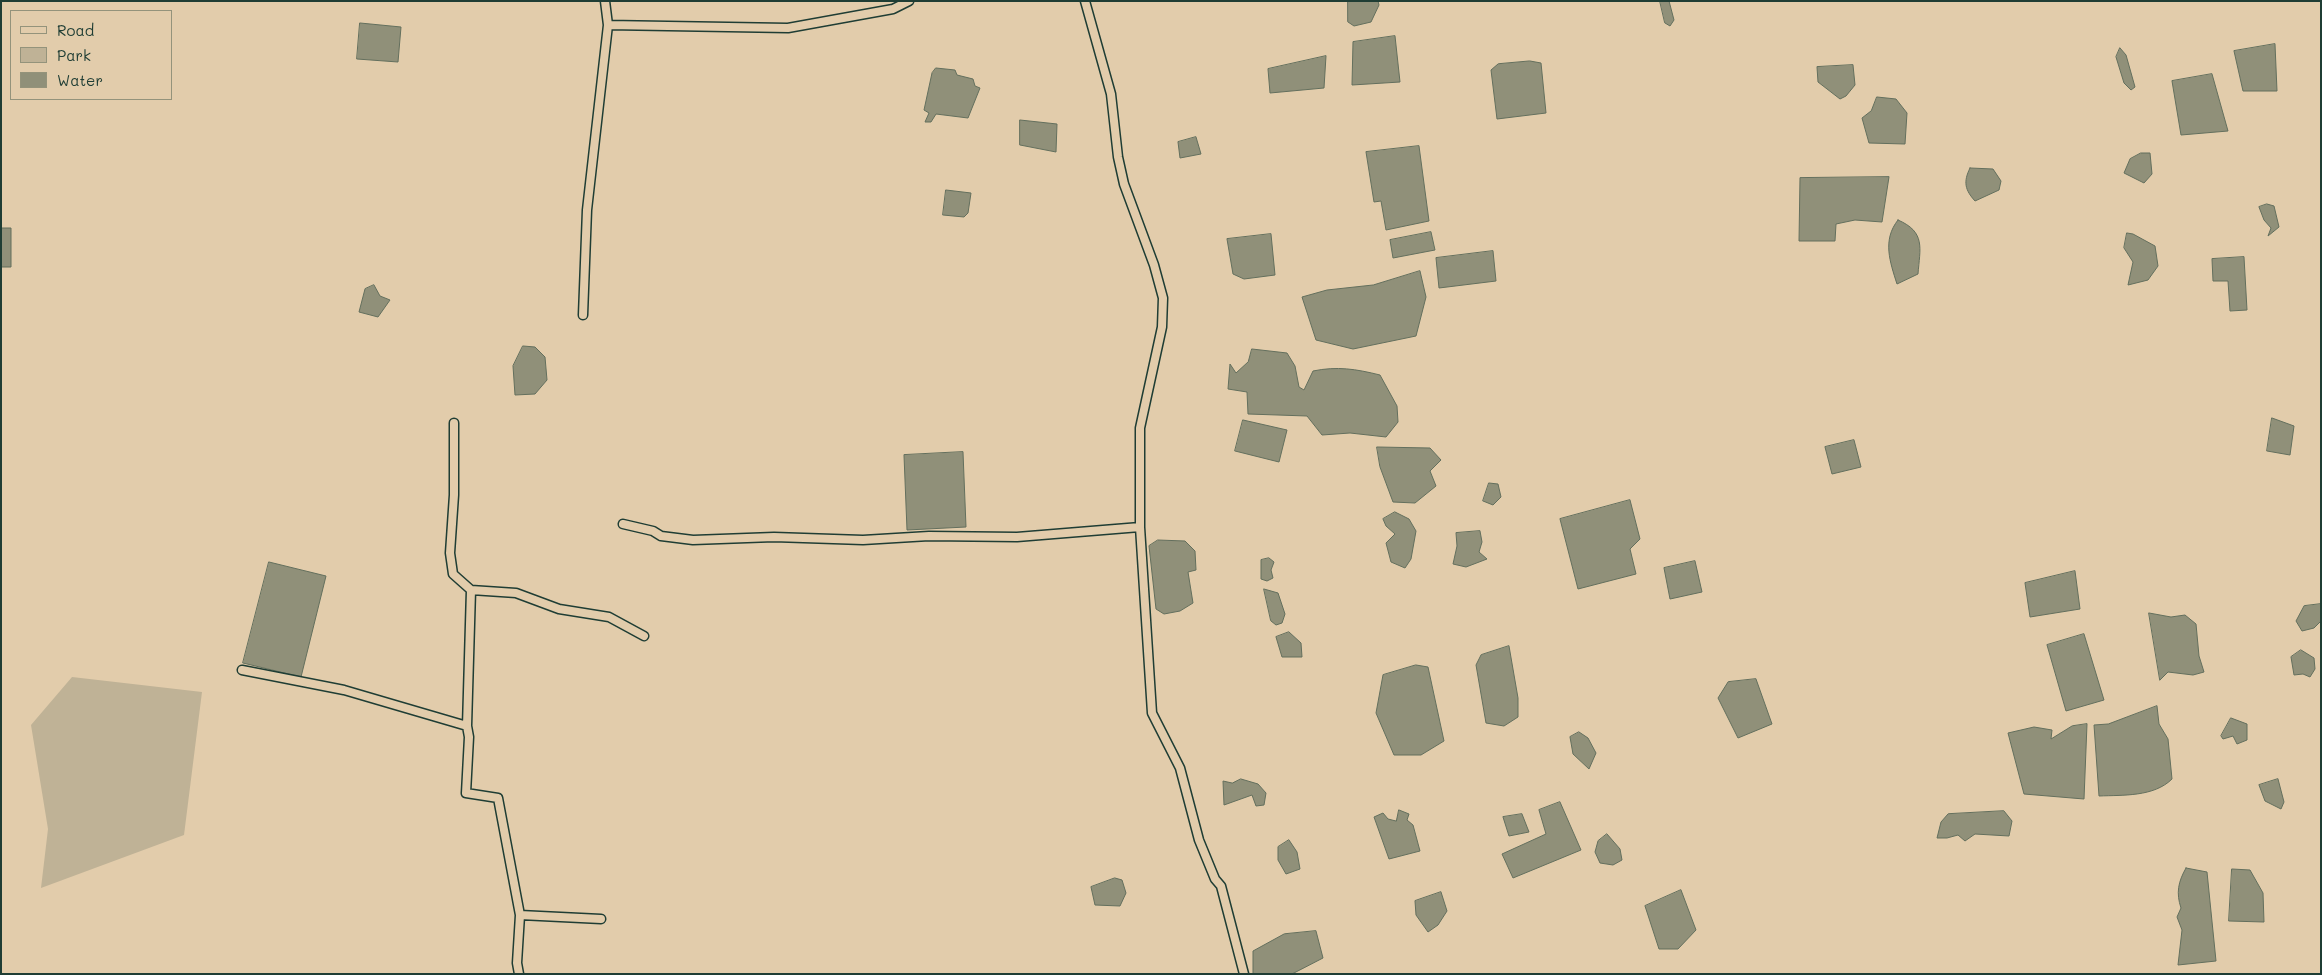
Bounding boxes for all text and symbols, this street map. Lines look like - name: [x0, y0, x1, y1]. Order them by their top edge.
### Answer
- legend: [10, 10, 172, 100]
- text: Road: [57, 20, 94, 40]
- text: Park: [57, 45, 91, 65]
- text: Water: [57, 70, 103, 90]

